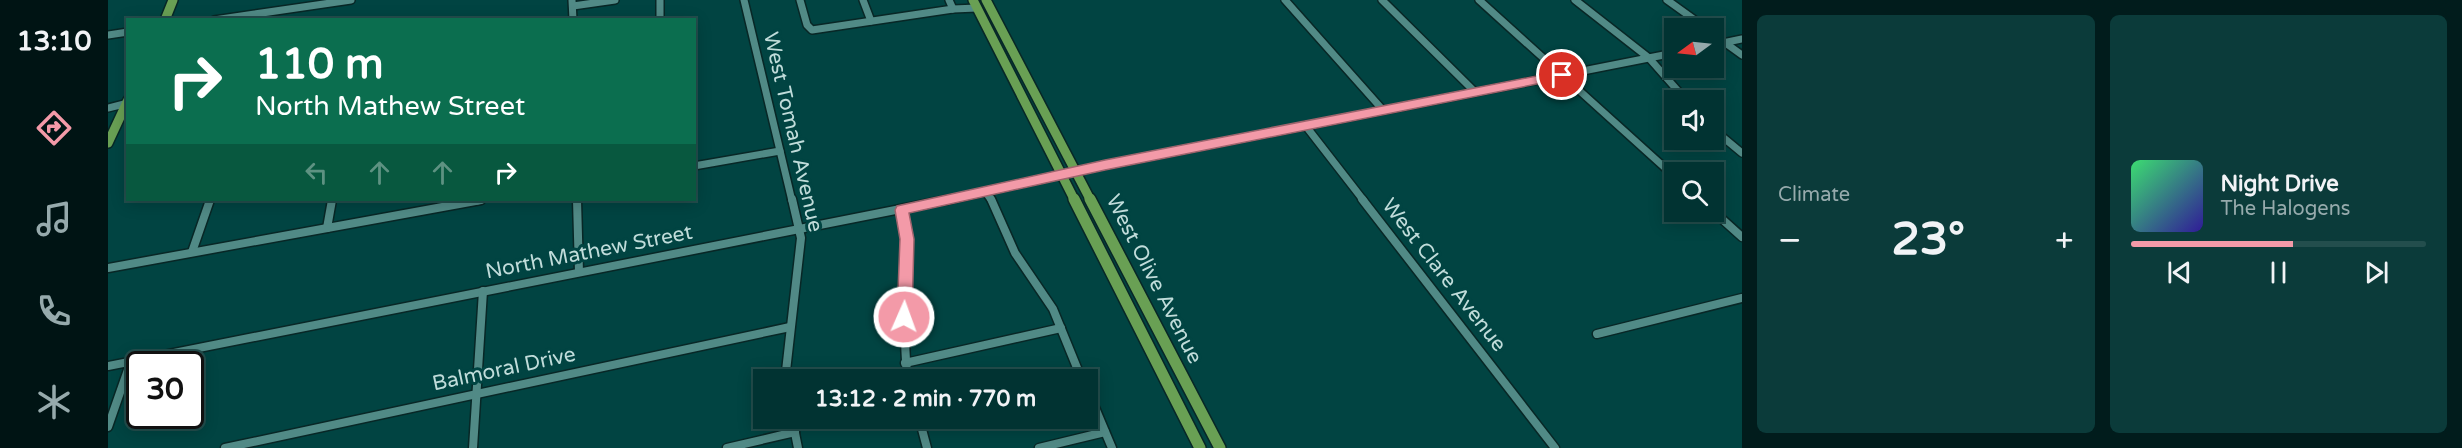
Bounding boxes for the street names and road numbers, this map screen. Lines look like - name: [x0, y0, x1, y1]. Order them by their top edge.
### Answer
- street label: West Tomah Avenue: [758, 30, 828, 234]
- street label: West Olive Avenue: [1101, 190, 1208, 368]
- street label: West Clare Avenue: [1376, 193, 1512, 357]
- street label: North Mathew Street: [483, 220, 695, 284]
- street label: Balmoral Drive: [430, 342, 578, 396]

